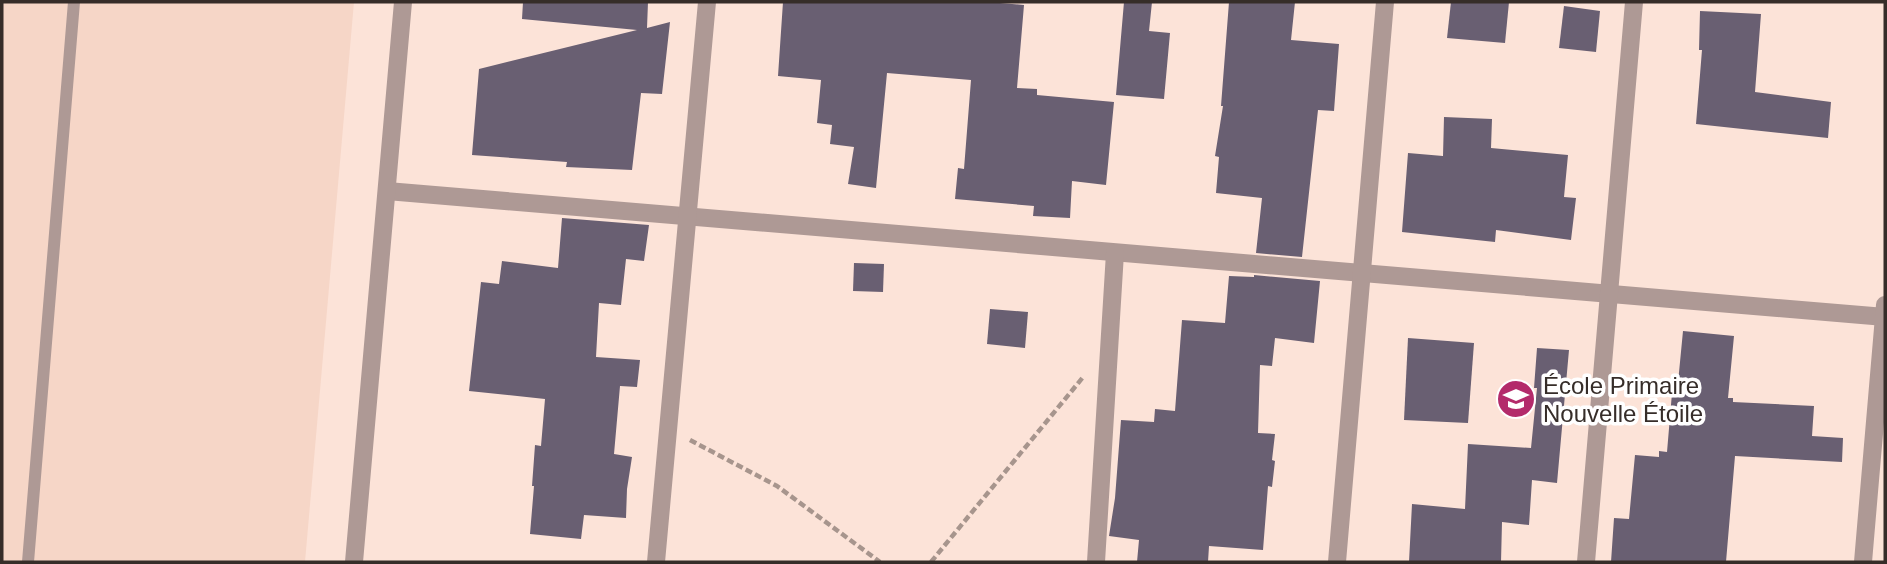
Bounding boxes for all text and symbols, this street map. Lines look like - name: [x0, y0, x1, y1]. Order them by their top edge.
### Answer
- place label: École Primaire Nouvelle Étoile: [1543, 372, 1703, 427]
- school or university icon: École Primaire Nouvelle Étoile: [1495, 378, 1537, 420]

